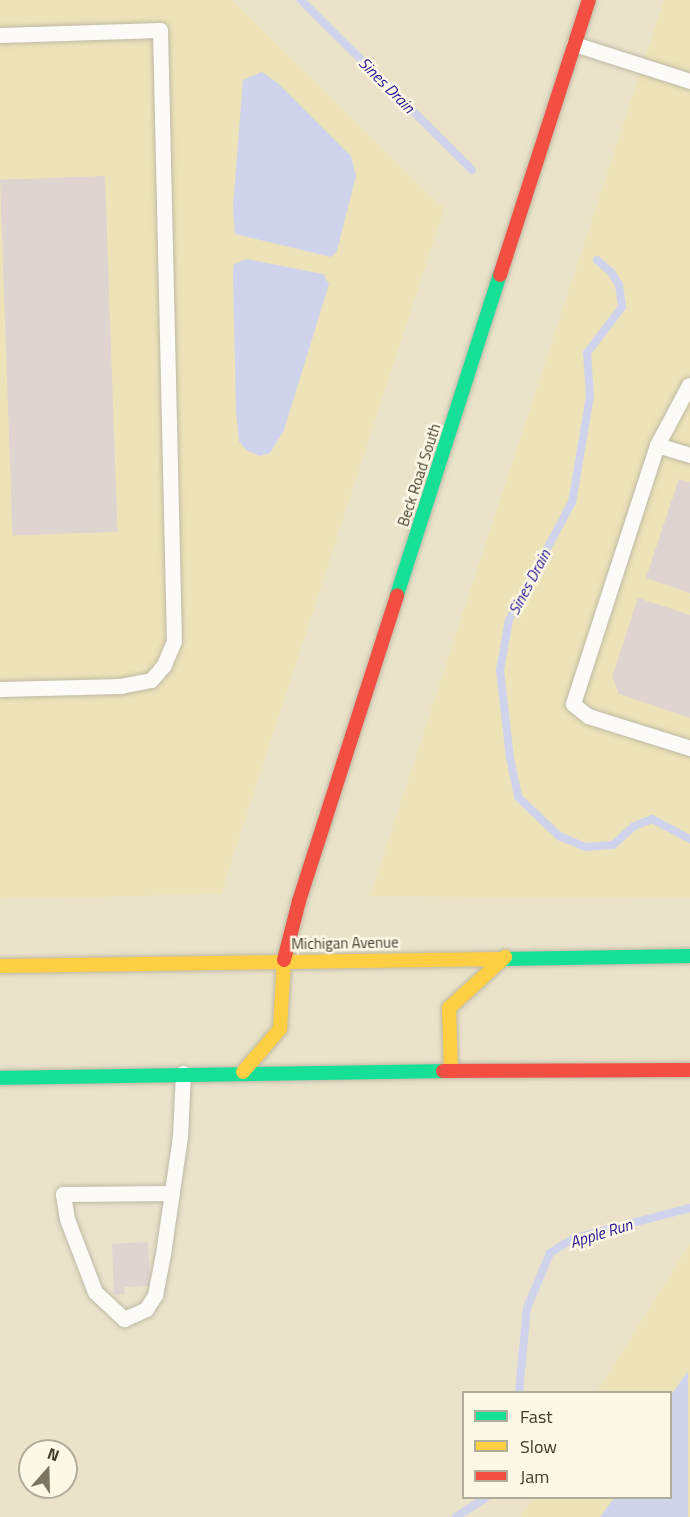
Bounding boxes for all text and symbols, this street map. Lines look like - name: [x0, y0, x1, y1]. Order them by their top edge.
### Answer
- water label: Sines Drain: [355, 53, 419, 117]
- street label: Beck Road South: [394, 421, 444, 529]
- water label: Sines Drain: [504, 546, 554, 618]
- street label: Michigan Avenue: [291, 933, 399, 953]
- water label: Apple Run: [568, 1214, 634, 1252]
- legend: [462, 1391, 672, 1499]
- text: Fast: [520, 1403, 553, 1430]
- text: Slow: [520, 1433, 557, 1460]
- north arrow: [18, 1439, 78, 1499]
- text: N: [44, 1441, 63, 1467]
- text: Jam: [520, 1463, 549, 1490]

